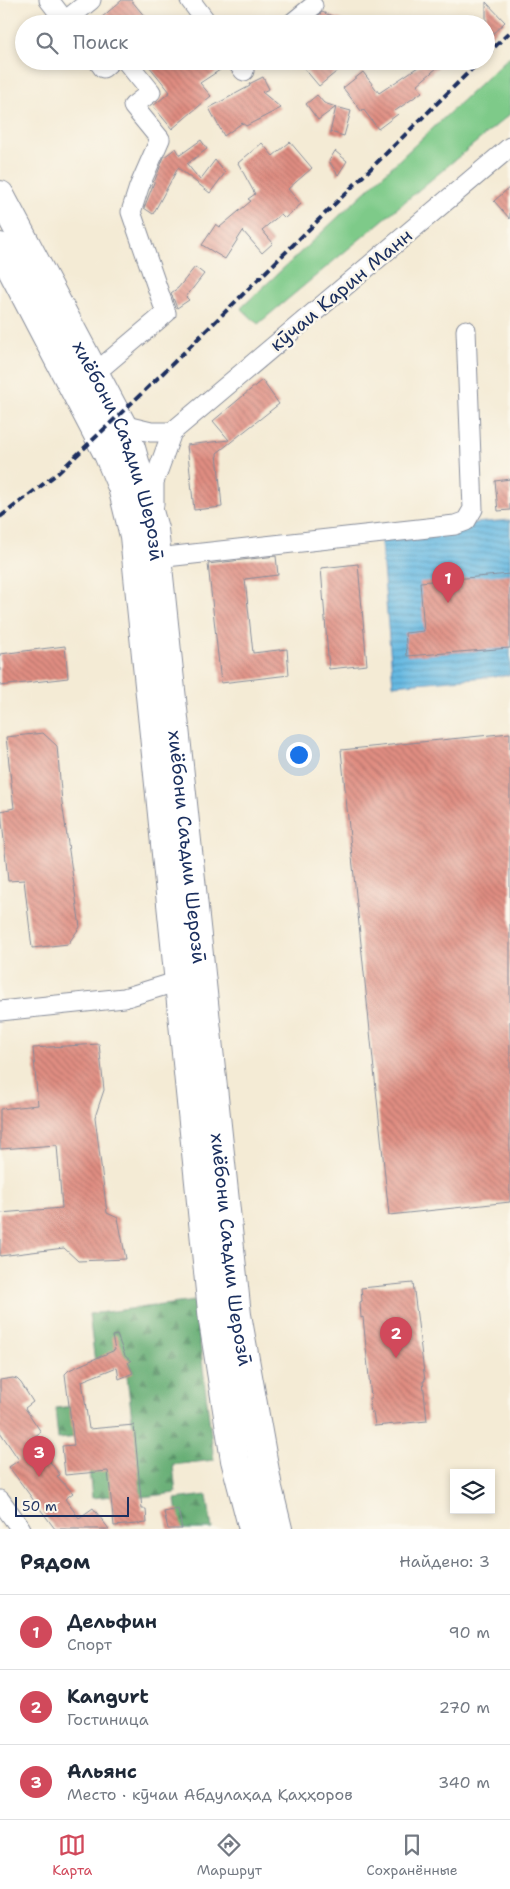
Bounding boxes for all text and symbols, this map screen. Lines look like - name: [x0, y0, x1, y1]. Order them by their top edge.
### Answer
- search box: [15, 15, 495, 70]
- icon: search: [33, 29, 61, 57]
- text: Поиск: [73, 30, 128, 55]
- street label: кӯчаи Карин Манн: [265, 223, 417, 357]
- street label: хиёбони Саъдии Шерозӣ: [67, 336, 170, 562]
- pin: 1: [432, 562, 464, 603]
- street label: хиёбони Саъдии Шерозӣ: [163, 729, 212, 965]
- your location: [286, 742, 312, 768]
- street label: хиёбони Саъдии Шерозӣ: [205, 1132, 258, 1368]
- pin: 2: [380, 1317, 412, 1358]
- pin: 3: [23, 1436, 55, 1477]
- map controls: [450, 1469, 495, 1514]
- button: layers: [450, 1469, 495, 1514]
- scale bar: [15, 1494, 129, 1517]
- text: 50 m: [22, 1497, 57, 1515]
- text: Рядом: [20, 1548, 90, 1576]
- text: Найдено: 3: [399, 1551, 490, 1572]
- text: Дельфин: [67, 1609, 157, 1634]
- text: 1: [32, 1622, 40, 1643]
- text: 90 m: [449, 1622, 490, 1643]
- text: Спорт: [67, 1634, 112, 1655]
- text: Kangurt: [67, 1684, 149, 1709]
- text: 2: [30, 1697, 42, 1718]
- text: 270 m: [439, 1697, 490, 1718]
- text: Гостиница: [67, 1709, 149, 1730]
- text: Альянс: [67, 1759, 137, 1784]
- text: 3: [30, 1772, 42, 1793]
- text: 340 m: [438, 1772, 490, 1793]
- text: Место · кӯчаи Абдулаҳад Қаҳҳоров: [67, 1784, 353, 1805]
- tab: Карта: [52, 1831, 92, 1879]
- tab: Маршрут: [197, 1831, 262, 1879]
- tab: Сохранённые: [366, 1831, 458, 1879]

